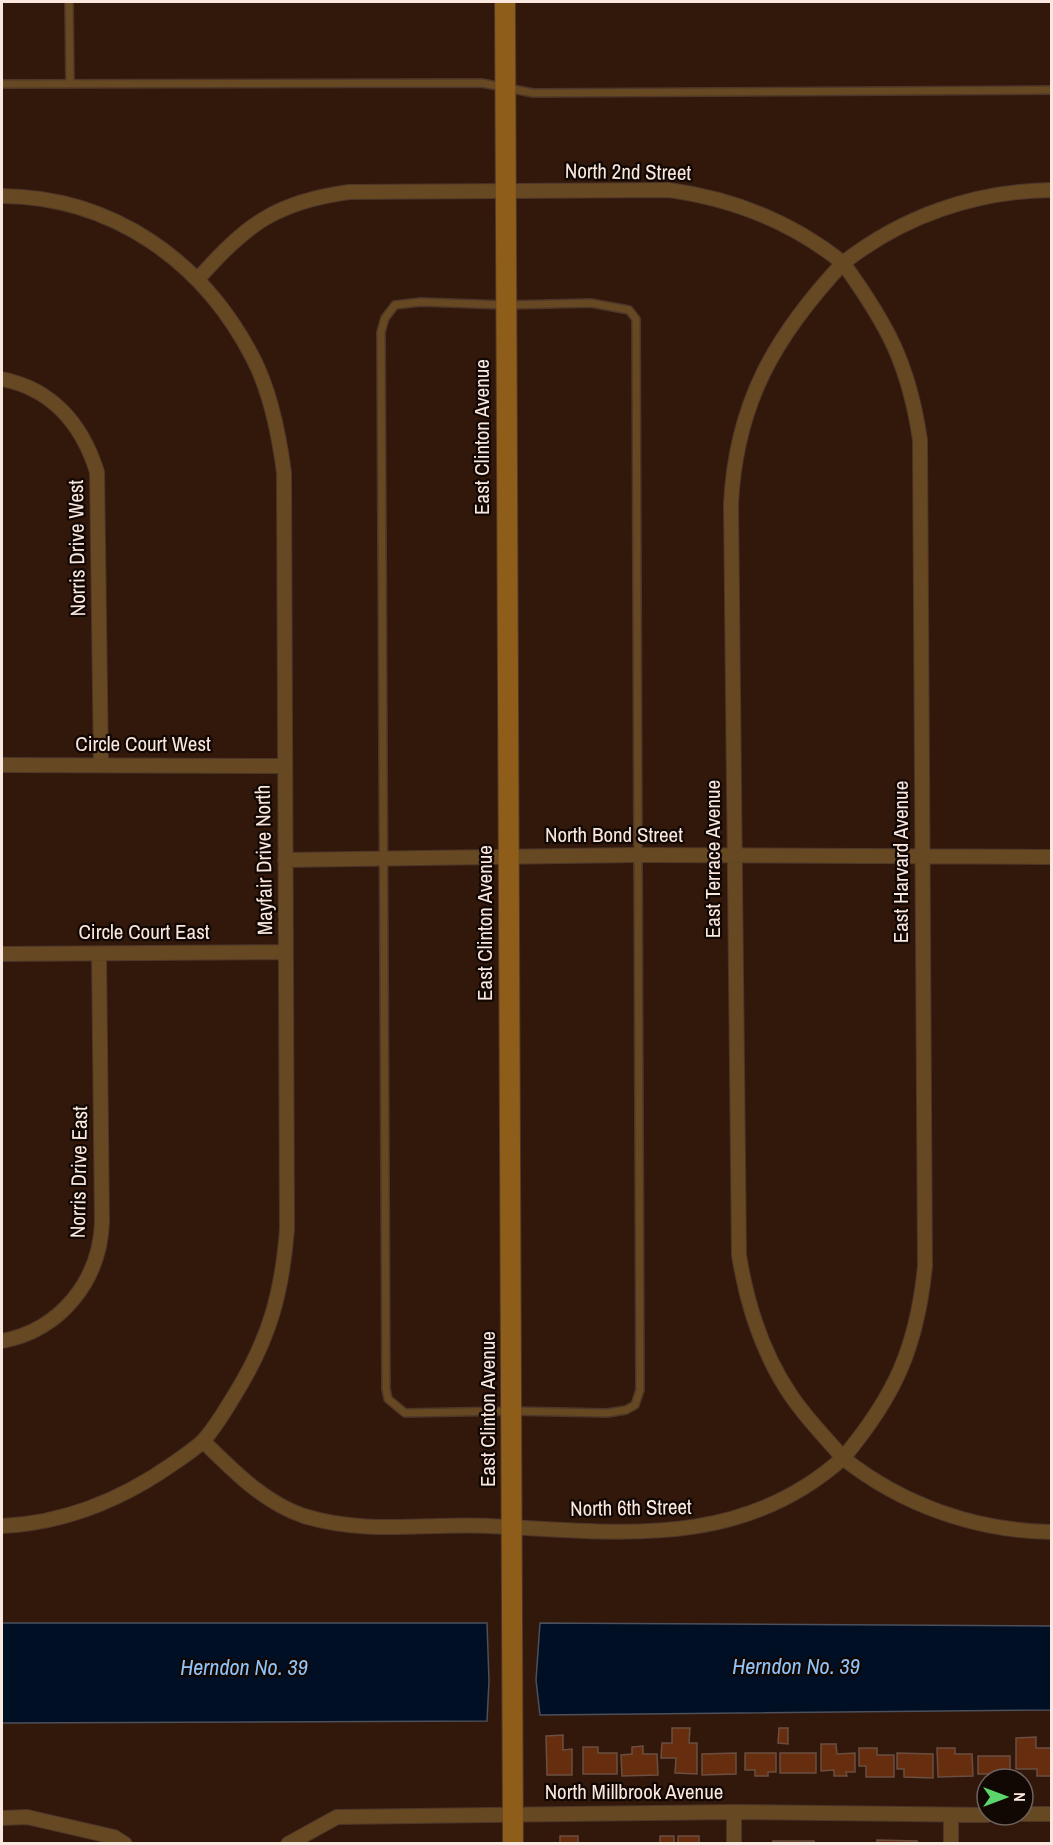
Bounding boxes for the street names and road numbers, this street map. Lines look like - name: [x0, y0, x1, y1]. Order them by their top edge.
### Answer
- street label: North 2nd Street: [565, 156, 692, 187]
- street label: East Clinton Avenue: [467, 359, 496, 515]
- street label: Norris Drive West: [61, 479, 92, 617]
- street label: Circle Court West: [75, 729, 211, 758]
- street label: East Terrace Avenue: [698, 780, 727, 938]
- street label: East Harvard Avenue: [886, 781, 915, 943]
- street label: Mayfair Drive North: [248, 785, 279, 935]
- street label: North Bond Street: [545, 820, 683, 849]
- street label: East Clinton Avenue: [470, 845, 499, 1001]
- street label: Circle Court East: [78, 917, 210, 946]
- street label: Norris Drive East: [63, 1106, 94, 1238]
- street label: East Clinton Avenue: [473, 1331, 502, 1487]
- street label: North 6th Street: [570, 1492, 692, 1523]
- street label: North Millbrook Avenue: [545, 1777, 723, 1806]

